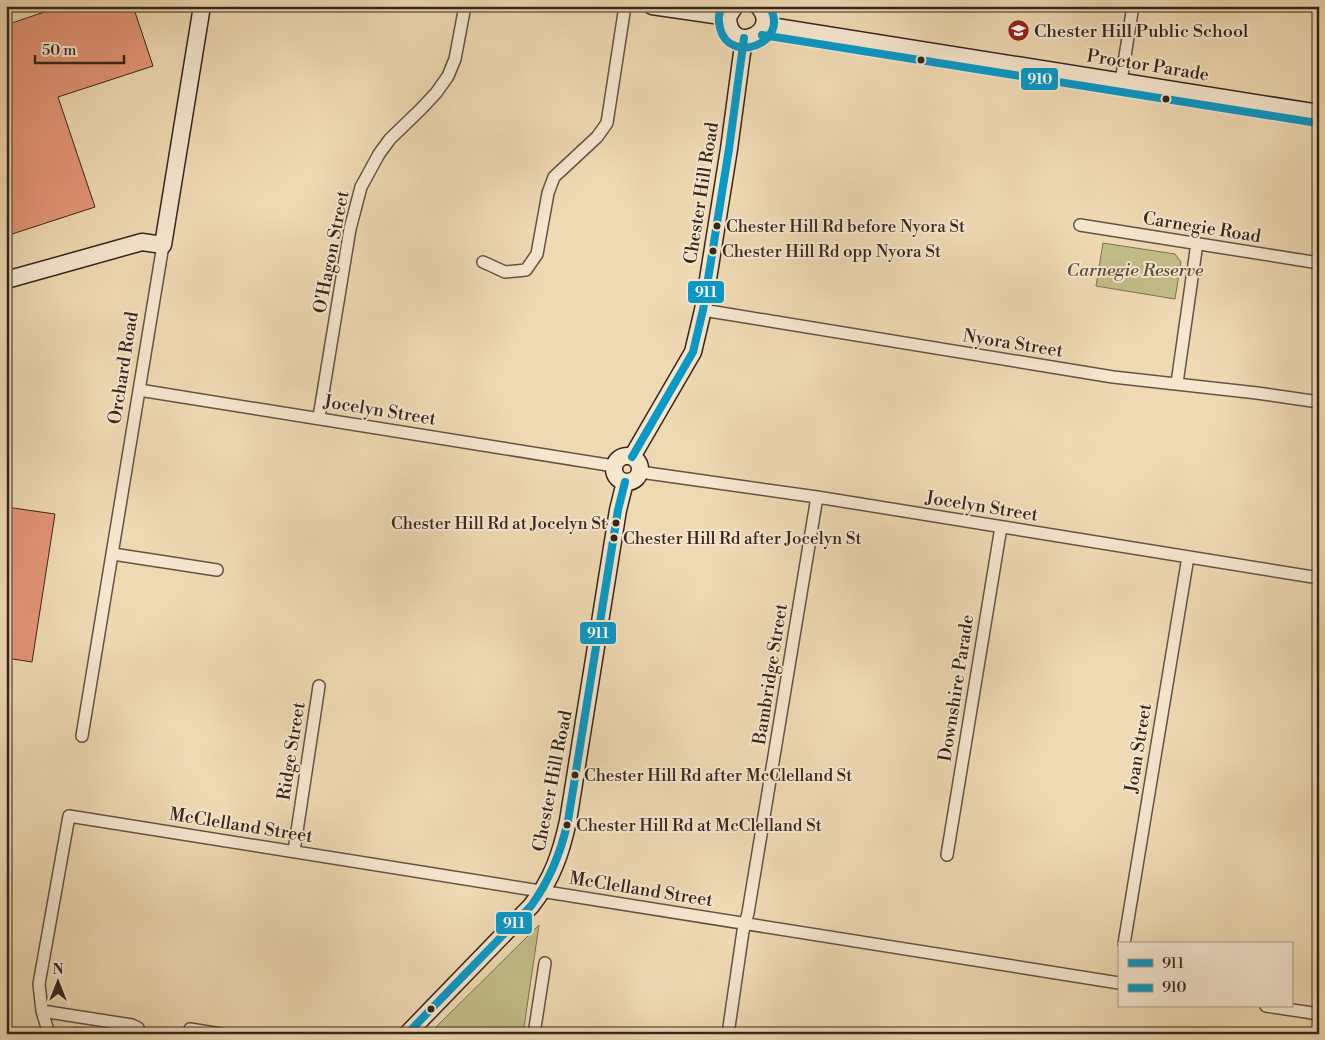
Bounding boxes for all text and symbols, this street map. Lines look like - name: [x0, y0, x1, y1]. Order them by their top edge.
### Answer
- school or university icon: Chester Hill Public School: [1006, 19, 1030, 43]
- place label: Chester Hill Public School: [1034, 20, 1249, 43]
- scale bar: [35, 32, 124, 64]
- text: 50 m: [42, 41, 76, 60]
- street label: Proctor Parade: [1085, 44, 1211, 87]
- unlabelled marker: [916, 55, 926, 65]
- line badge: 910: [1020, 67, 1059, 91]
- text: 910: [1028, 71, 1052, 89]
- unlabelled marker: [1161, 94, 1171, 104]
- street label: Chester Hill Road: [679, 120, 724, 266]
- street label: O'Hagon Street: [308, 188, 355, 315]
- street label: Carnegie Road: [1141, 207, 1263, 248]
- place label: Chester Hill Rd before Nyora St: [726, 216, 965, 238]
- marker: Chester Hill Rd before Nyora St: [712, 221, 722, 231]
- place label: Chester Hill Rd opp Nyora St: [722, 241, 941, 263]
- marker: Chester Hill Rd opp Nyora St: [708, 246, 718, 256]
- park label: Carnegie Reserve: [1067, 259, 1204, 282]
- line badge: 911: [687, 280, 725, 304]
- text: 911: [695, 284, 717, 302]
- street label: Orchard Road: [103, 309, 144, 426]
- street label: Nyora Street: [961, 324, 1065, 363]
- street label: Jocelyn Street: [321, 390, 438, 431]
- street label: Jocelyn Street: [923, 486, 1040, 527]
- place label: Chester Hill Rd at Jocelyn St: [391, 513, 607, 535]
- marker: Chester Hill Rd at Jocelyn St: [611, 518, 621, 528]
- place label: Chester Hill Rd after Jocelyn St: [623, 528, 861, 550]
- marker: Chester Hill Rd after Jocelyn St: [609, 533, 619, 543]
- street label: Bambridge Street: [748, 601, 793, 747]
- street label: Downshire Parade: [934, 613, 979, 763]
- line badge: 911: [579, 621, 617, 645]
- text: 911: [587, 625, 609, 643]
- street label: Ridge Street: [272, 700, 311, 802]
- street label: Joan Street: [1120, 701, 1157, 795]
- street label: Chester Hill Road: [528, 708, 578, 854]
- place label: Chester Hill Rd after McClelland St: [584, 765, 852, 787]
- marker: Chester Hill Rd after McClelland St: [570, 770, 580, 780]
- street label: McClelland Street: [167, 803, 315, 848]
- place label: Chester Hill Rd at McClelland St: [576, 815, 822, 837]
- marker: Chester Hill Rd at McClelland St: [562, 820, 572, 830]
- street label: McClelland Street: [567, 867, 715, 912]
- line badge: 911: [495, 911, 533, 935]
- text: 911: [503, 915, 525, 933]
- legend: [1118, 942, 1292, 1008]
- text: 911: [1162, 954, 1185, 973]
- north arrow: [32, 958, 82, 1008]
- text: N: [52, 961, 64, 979]
- text: 910: [1162, 978, 1187, 997]
- unlabelled marker: [426, 1004, 436, 1014]

